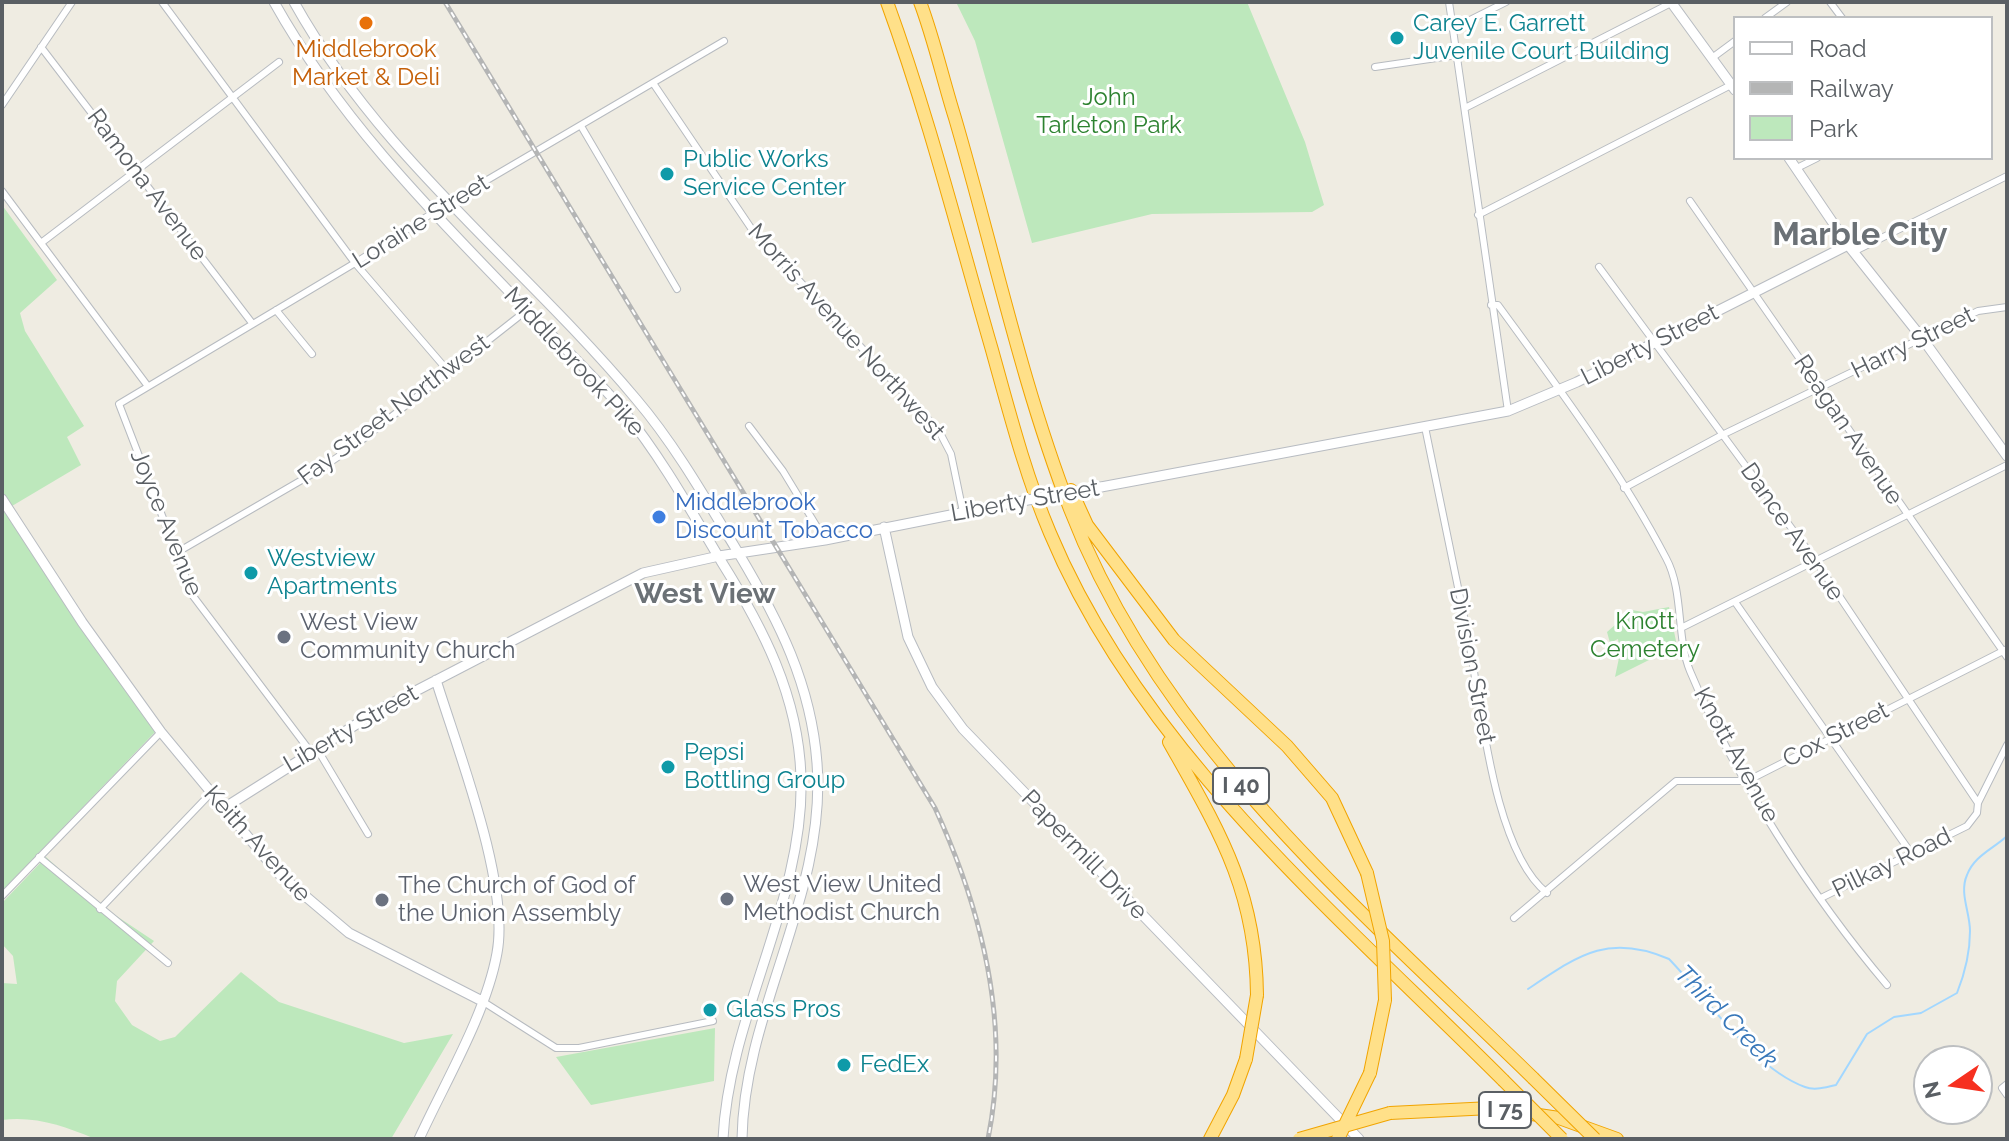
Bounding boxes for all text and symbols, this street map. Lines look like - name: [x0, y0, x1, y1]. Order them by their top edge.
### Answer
- place label: Carey E. Garrett Juvenile Court Building: [1413, 10, 1670, 66]
- marker: Middlebrook Market & Deli: [357, 14, 375, 32]
- legend: [1733, 16, 1993, 160]
- marker: Carey E. Garrett Juvenile Court Building: [1388, 29, 1406, 47]
- text: Road: [1809, 34, 1867, 63]
- place label: Middlebrook Market & Deli: [292, 36, 440, 92]
- text: Railway: [1809, 74, 1894, 103]
- park label: John Tarleton Park: [1036, 84, 1182, 140]
- street label: Ramona Avenue: [81, 104, 213, 266]
- text: Park: [1809, 114, 1858, 143]
- place label: Public Works Service Center: [683, 146, 846, 202]
- marker: Public Works Service Center: [658, 165, 676, 183]
- street label: Loraine Street: [347, 169, 495, 275]
- district label: Marble City: [1772, 216, 1948, 254]
- street label: Morris Avenue Northwest: [741, 218, 951, 446]
- street label: Middlebrook Pike: [498, 281, 650, 443]
- street label: Liberty Street: [1577, 298, 1723, 392]
- street label: Harry Street: [1847, 301, 1979, 385]
- street label: Fay Street Northwest: [292, 329, 496, 491]
- street label: Reagan Avenue: [1787, 350, 1909, 510]
- street label: Joyce Avenue: [124, 446, 208, 600]
- street label: Dance Avenue: [1734, 458, 1850, 606]
- street label: Liberty Street: [949, 474, 1101, 528]
- place label: Middlebrook Discount Tobacco: [675, 489, 873, 545]
- marker: Middlebrook Discount Tobacco: [650, 508, 668, 526]
- place label: Westview Apartments: [267, 545, 397, 601]
- marker: Westview Apartments: [242, 564, 260, 582]
- district label: West View: [634, 578, 776, 612]
- street label: Division Street: [1443, 586, 1501, 746]
- park label: Knott Cemetery: [1590, 608, 1700, 664]
- place label: West View Community Church: [300, 609, 515, 665]
- marker: West View Community Church: [275, 628, 293, 646]
- street label: Liberty Street: [279, 679, 423, 779]
- street label: Knott Avenue: [1687, 682, 1785, 828]
- street label: Cox Street: [1778, 696, 1894, 774]
- place label: Pepsi Bottling Group: [684, 739, 845, 795]
- marker: Pepsi Bottling Group: [659, 758, 677, 776]
- road number: I 40: [1213, 768, 1269, 804]
- street label: Keith Avenue: [197, 780, 317, 908]
- street label: Papermill Drive: [1015, 784, 1153, 926]
- street label: Pilkay Road: [1828, 822, 1956, 904]
- place label: West View United Methodist Church: [743, 871, 941, 927]
- place label: The Church of God of the Union Assembly: [398, 872, 635, 928]
- marker: West View United Methodist Church: [718, 890, 736, 908]
- marker: The Church of God of the Union Assembly: [373, 891, 391, 909]
- water label: Third Creek: [1668, 959, 1784, 1075]
- place label: Glass Pros: [726, 996, 841, 1024]
- marker: Glass Pros: [701, 1001, 719, 1019]
- north arrow: [1913, 1045, 1993, 1125]
- place label: FedEx: [860, 1051, 929, 1079]
- marker: FedEx: [835, 1056, 853, 1074]
- text: N: [1917, 1079, 1946, 1101]
- road number: I 75: [1479, 1092, 1531, 1128]

